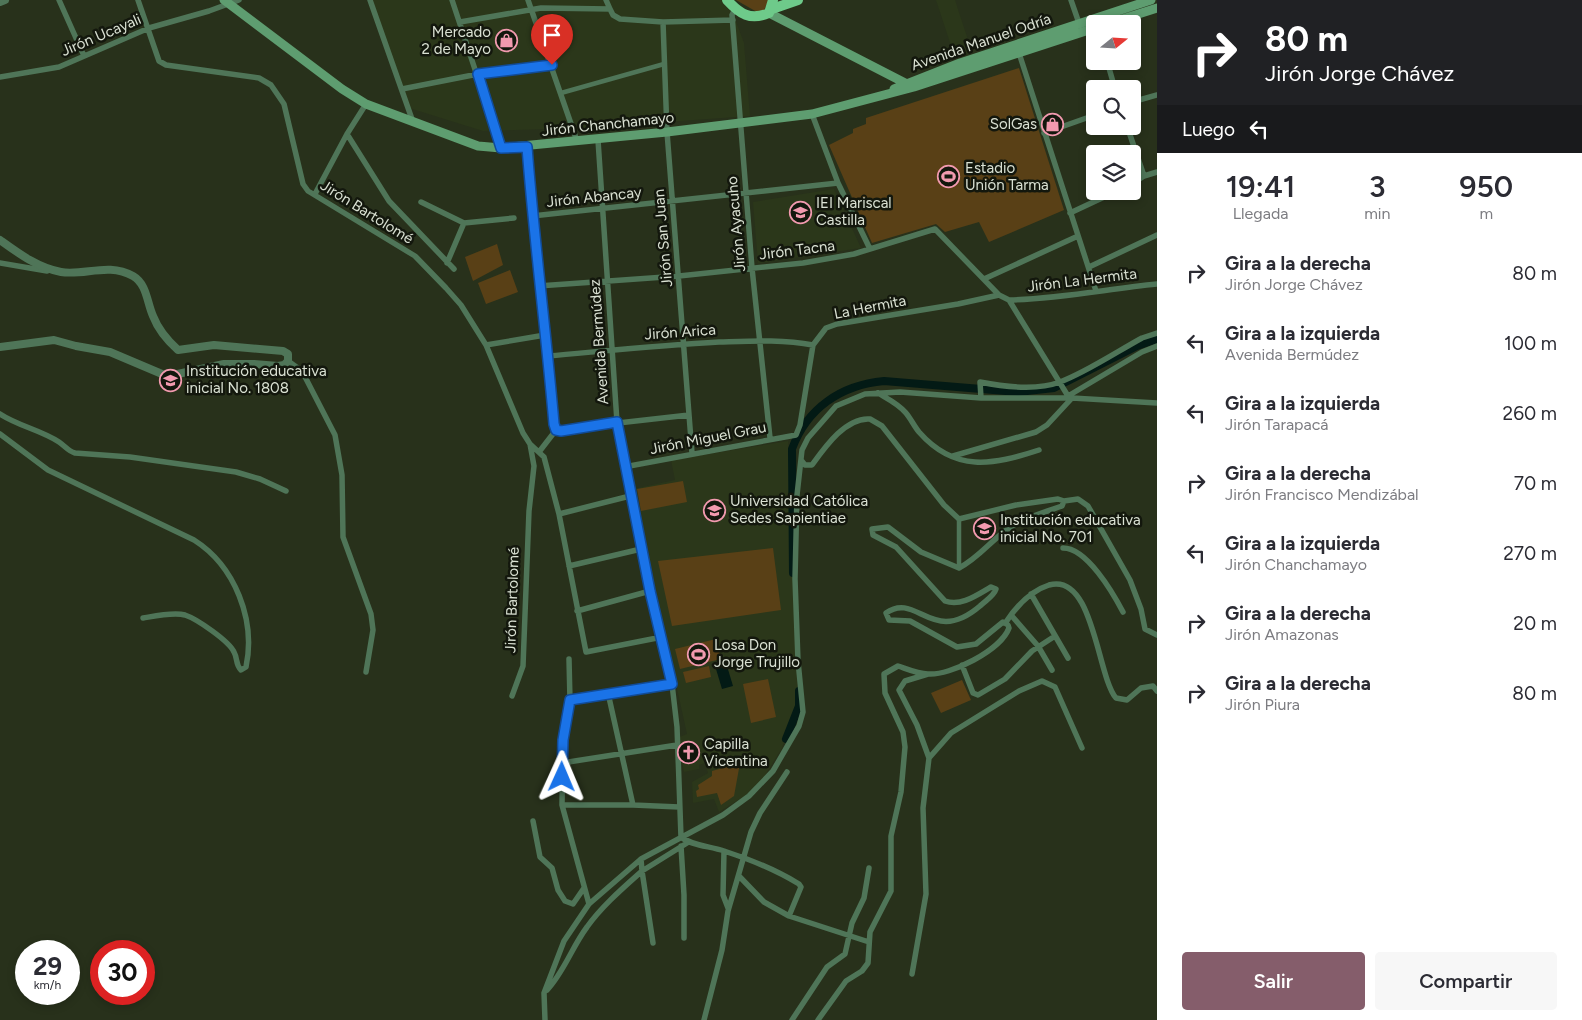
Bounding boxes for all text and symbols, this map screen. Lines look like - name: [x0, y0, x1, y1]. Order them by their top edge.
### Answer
- street label: Jirón Ucayali: [58, 10, 144, 60]
- street label: Avenida Manuel Odría: [909, 10, 1053, 74]
- pin: [531, 14, 573, 65]
- north arrow: [1086, 15, 1141, 70]
- map controls: [1086, 15, 1141, 200]
- text: 80 m: [1265, 18, 1348, 60]
- icon: right: [1182, 20, 1247, 85]
- icon: arrive: [538, 21, 566, 49]
- place label: Mercado 2 de Mayo: [422, 23, 491, 58]
- shop icon: Mercado 2 de Mayo: [495, 29, 519, 53]
- text: Jirón Jorge Chávez: [1265, 60, 1454, 87]
- button: search: [1086, 80, 1141, 135]
- street label: Jirón Chanchamayo: [541, 108, 675, 140]
- shop icon: SolGas: [1041, 112, 1065, 136]
- place label: SolGas: [990, 115, 1037, 133]
- icon: left: [1245, 115, 1273, 143]
- text: Luego: [1182, 118, 1235, 141]
- button: layers: [1086, 145, 1141, 200]
- place label: Estadio Unión Tarma: [965, 159, 1049, 194]
- sports icon: Estadio Unión Tarma: [937, 165, 961, 189]
- text: 19:41: [1226, 168, 1295, 205]
- text: 3: [1369, 168, 1386, 205]
- text: 950: [1459, 168, 1513, 205]
- street label: Jirón Ayacuho: [723, 175, 749, 273]
- street label: Jirón Bartolomé: [317, 176, 417, 248]
- street label: Jirón Abancay: [546, 183, 643, 211]
- street label: Jirón San Juan: [650, 188, 676, 288]
- place label: IEI Mariscal Castilla: [816, 194, 892, 229]
- school or university icon: IEI Mariscal Castilla: [788, 200, 812, 224]
- text: Llegada: [1233, 204, 1288, 223]
- text: min: [1364, 204, 1391, 223]
- text: m: [1479, 204, 1493, 223]
- street label: Jirón Tacna: [758, 236, 836, 264]
- text: Gira a la derecha: [1225, 252, 1371, 275]
- icon: right: [1182, 259, 1210, 287]
- text: 80 m: [1512, 262, 1557, 285]
- street label: Jirón La Hermita: [1026, 264, 1138, 296]
- text: Jirón Jorge Chávez: [1225, 275, 1363, 294]
- street label: Avenida Bermúdez: [586, 279, 612, 405]
- street label: La Hermita: [832, 291, 908, 323]
- street label: Jirón Arica: [644, 321, 716, 343]
- text: Gira a la izquierda: [1225, 322, 1380, 345]
- icon: left: [1182, 329, 1210, 357]
- text: 100 m: [1504, 332, 1557, 355]
- text: Avenida Bermúdez: [1225, 345, 1359, 364]
- place label: Institución educativa inicial No. 1808: [186, 362, 327, 397]
- school or university icon: Institución educativa inicial No. 1808: [158, 368, 182, 392]
- text: Gira a la izquierda: [1225, 392, 1380, 415]
- icon: left: [1182, 399, 1210, 427]
- text: 260 m: [1503, 402, 1557, 425]
- text: Jirón Tarapacá: [1225, 415, 1329, 434]
- street label: Jirón Miguel Grau: [648, 418, 768, 458]
- text: Gira a la derecha: [1225, 462, 1371, 485]
- icon: right: [1182, 469, 1210, 497]
- text: 70 m: [1514, 472, 1557, 495]
- text: Jirón Francisco Mendizábal: [1225, 485, 1419, 504]
- place label: Universidad Católica Sedes Sapientiae: [730, 492, 868, 527]
- school or university icon: Universidad Católica Sedes Sapientiae: [702, 498, 726, 522]
- place label: Institución educativa inicial No. 701: [1000, 511, 1141, 546]
- school or university icon: Institución educativa inicial No. 701: [972, 517, 996, 541]
- text: Gira a la izquierda: [1225, 532, 1380, 555]
- icon: left: [1182, 539, 1210, 567]
- text: 270 m: [1503, 542, 1557, 565]
- street label: Jirón Bartolomé: [501, 547, 523, 653]
- text: Jirón Chanchamayo: [1225, 555, 1367, 574]
- text: Gira a la derecha: [1225, 602, 1371, 625]
- icon: right: [1182, 609, 1210, 637]
- text: 20 m: [1513, 612, 1557, 635]
- text: Jirón Amazonas: [1225, 625, 1339, 644]
- place label: Losa Don Jorge Trujillo: [714, 636, 800, 671]
- sports icon: Losa Don Jorge Trujillo: [686, 642, 710, 666]
- text: Gira a la derecha: [1225, 672, 1371, 695]
- icon: right: [1182, 679, 1210, 707]
- text: 80 m: [1512, 682, 1557, 705]
- text: Jirón Piura: [1225, 695, 1300, 714]
- place label: Capilla Vicentina: [704, 735, 768, 770]
- church icon: Capilla Vicentina: [676, 741, 700, 765]
- position arrow: [535, 750, 587, 802]
- speed limit sign: 30: [90, 940, 155, 1005]
- text: 29: [33, 951, 62, 981]
- button: Salir: [1182, 952, 1365, 1010]
- button: Compartir: [1375, 952, 1557, 1010]
- text: km/h: [34, 978, 61, 992]

